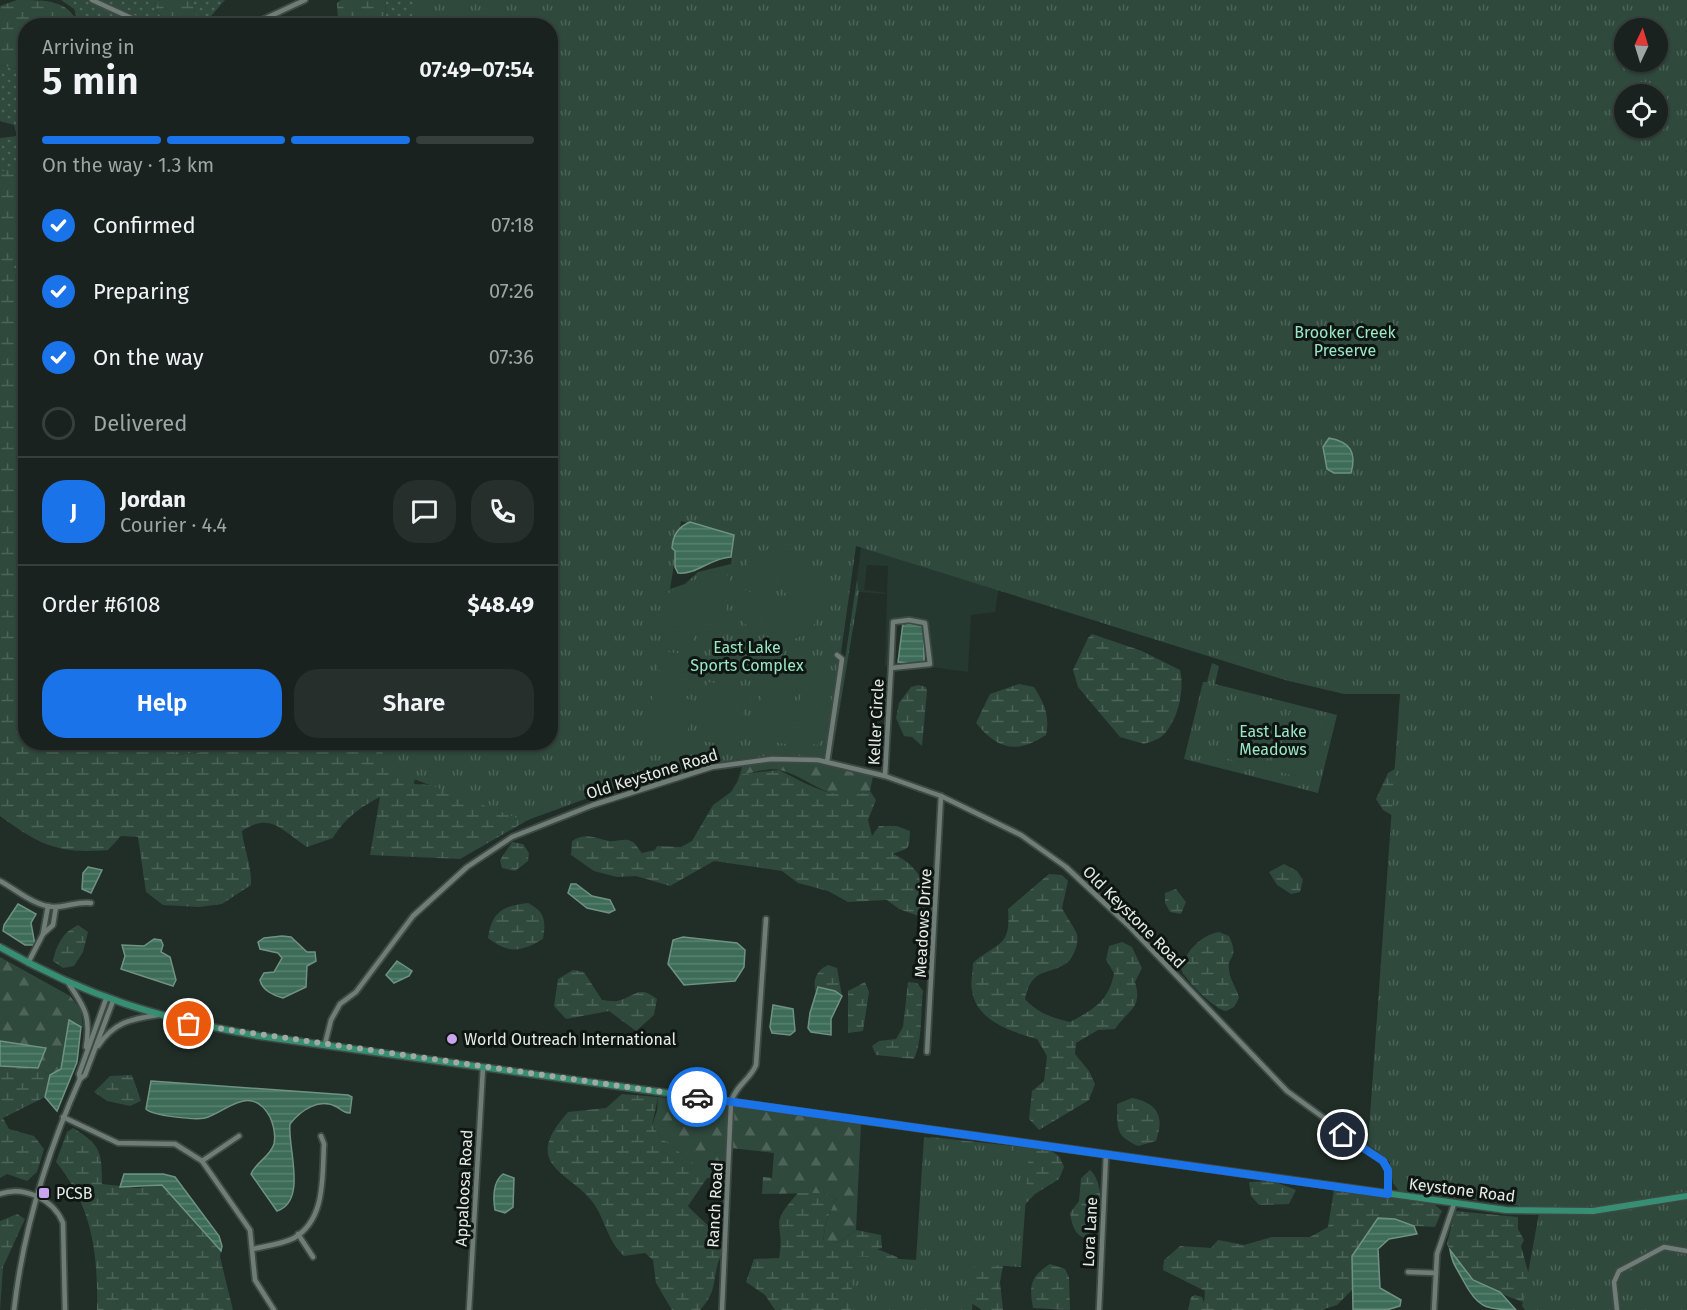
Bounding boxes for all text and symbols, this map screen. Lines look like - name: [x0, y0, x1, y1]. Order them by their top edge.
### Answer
- north arrow: [1614, 18, 1668, 72]
- map controls: [1614, 18, 1668, 138]
- text: Arriving in: [42, 35, 135, 59]
- text: 07:49–07:54: [419, 56, 534, 83]
- text: 5 min: [42, 58, 139, 104]
- button: locate: [1614, 84, 1668, 138]
- text: On the way · 1.3 km: [42, 153, 214, 177]
- icon: check: [42, 209, 75, 242]
- text: Confirmed: [93, 212, 196, 239]
- text: 07:18: [491, 213, 534, 237]
- icon: check: [42, 275, 75, 308]
- text: Preparing: [93, 278, 189, 305]
- text: 07:26: [489, 279, 534, 303]
- park label: Brooker Creek Preserve: [1294, 323, 1396, 360]
- icon: check: [42, 341, 75, 374]
- text: On the way: [93, 344, 204, 371]
- text: 07:36: [489, 345, 534, 369]
- text: Delivered: [93, 410, 188, 437]
- button: chat: [393, 480, 456, 543]
- button: phone: [471, 480, 534, 543]
- text: Jordan: [120, 486, 186, 513]
- text: J: [70, 498, 77, 525]
- text: Courier · 4.4: [120, 513, 227, 537]
- text: Order #6108: [42, 591, 161, 618]
- text: $48.49: [468, 591, 534, 618]
- park label: East Lake Sports Complex: [690, 638, 804, 675]
- button: Help: [42, 669, 282, 738]
- button: Share: [294, 669, 534, 738]
- street label: Keller Circle: [864, 678, 888, 766]
- park label: East Lake Meadows: [1239, 722, 1307, 759]
- street label: Old Keystone Road: [584, 745, 720, 803]
- street label: Old Keystone Road: [1079, 862, 1189, 972]
- street label: Meadows Drive: [911, 868, 935, 978]
- pin: [163, 998, 214, 1049]
- icon: bag: [172, 1007, 205, 1040]
- place label: World Outreach International: [464, 1030, 677, 1049]
- marker: World Outreach International: [445, 1032, 459, 1046]
- courier: [667, 1067, 727, 1127]
- icon: car: [681, 1081, 714, 1114]
- pin: [1317, 1109, 1368, 1160]
- icon: home: [1326, 1118, 1359, 1151]
- street label: Appaloosa Road: [451, 1129, 477, 1247]
- street label: Ranch Road: [703, 1162, 727, 1248]
- street label: Keystone Road: [1408, 1174, 1516, 1206]
- place label: PCSB: [56, 1184, 93, 1203]
- marker: PCSB: [37, 1186, 51, 1200]
- street label: Lora Lane: [1079, 1197, 1101, 1267]

